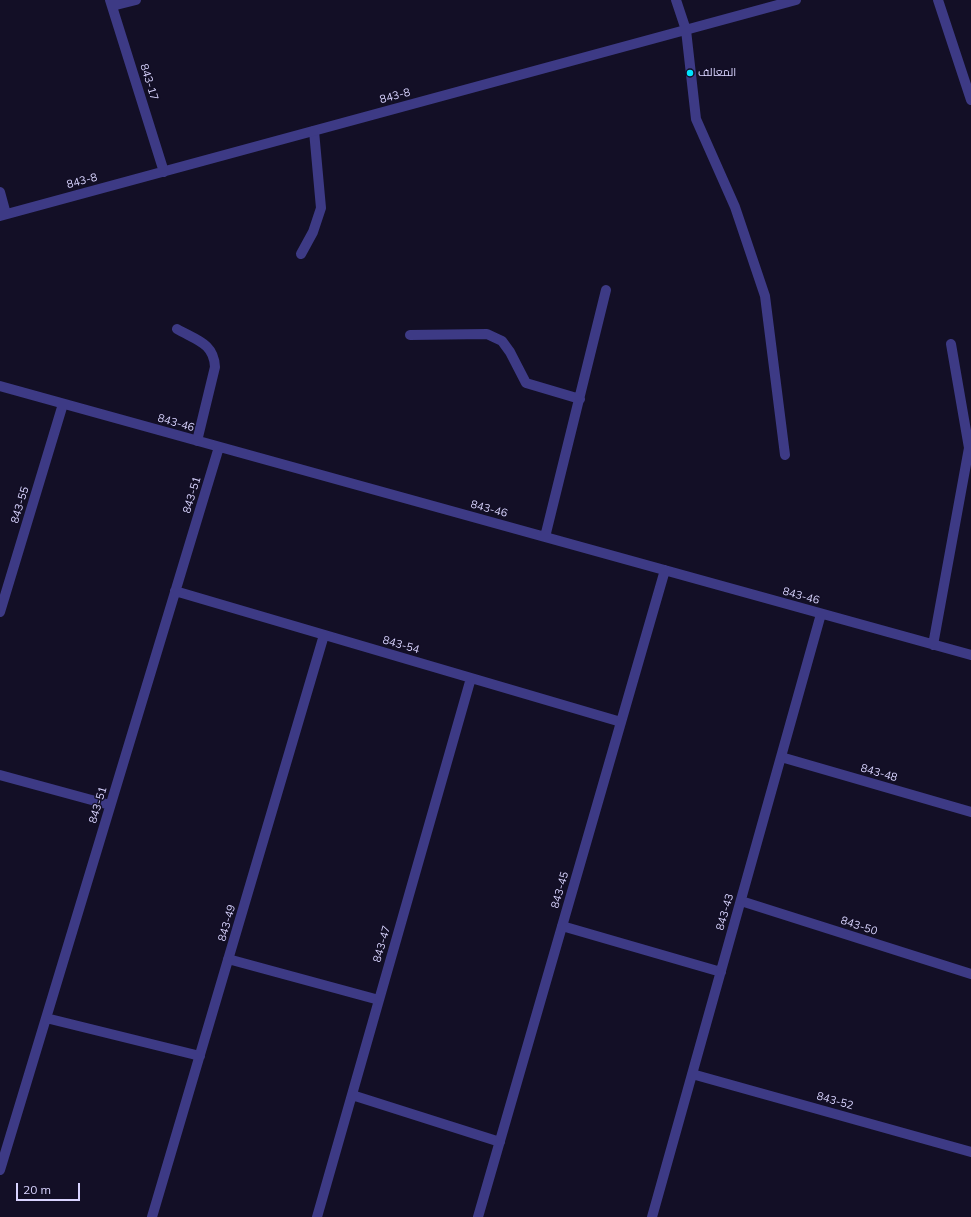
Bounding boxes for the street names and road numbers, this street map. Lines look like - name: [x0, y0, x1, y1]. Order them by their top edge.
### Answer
- street label: 843-17: [137, 62, 161, 102]
- street label: 843-8: [378, 86, 412, 106]
- street label: 843-8: [65, 171, 99, 191]
- street label: 843-46: [156, 411, 196, 435]
- street label: 843-51: [180, 475, 204, 515]
- street label: 843-55: [8, 485, 32, 525]
- street label: 843-46: [469, 498, 509, 520]
- street label: 843-46: [781, 585, 821, 607]
- street label: 843-54: [381, 633, 421, 657]
- street label: 843-48: [859, 761, 899, 785]
- street label: 843-51: [86, 785, 110, 825]
- street label: 843-45: [548, 870, 572, 910]
- street label: 843-43: [713, 892, 737, 932]
- street label: 843-49: [215, 903, 239, 943]
- street label: 843-50: [839, 914, 879, 938]
- street label: 843-47: [370, 924, 394, 964]
- street label: 843-52: [815, 1089, 855, 1113]

